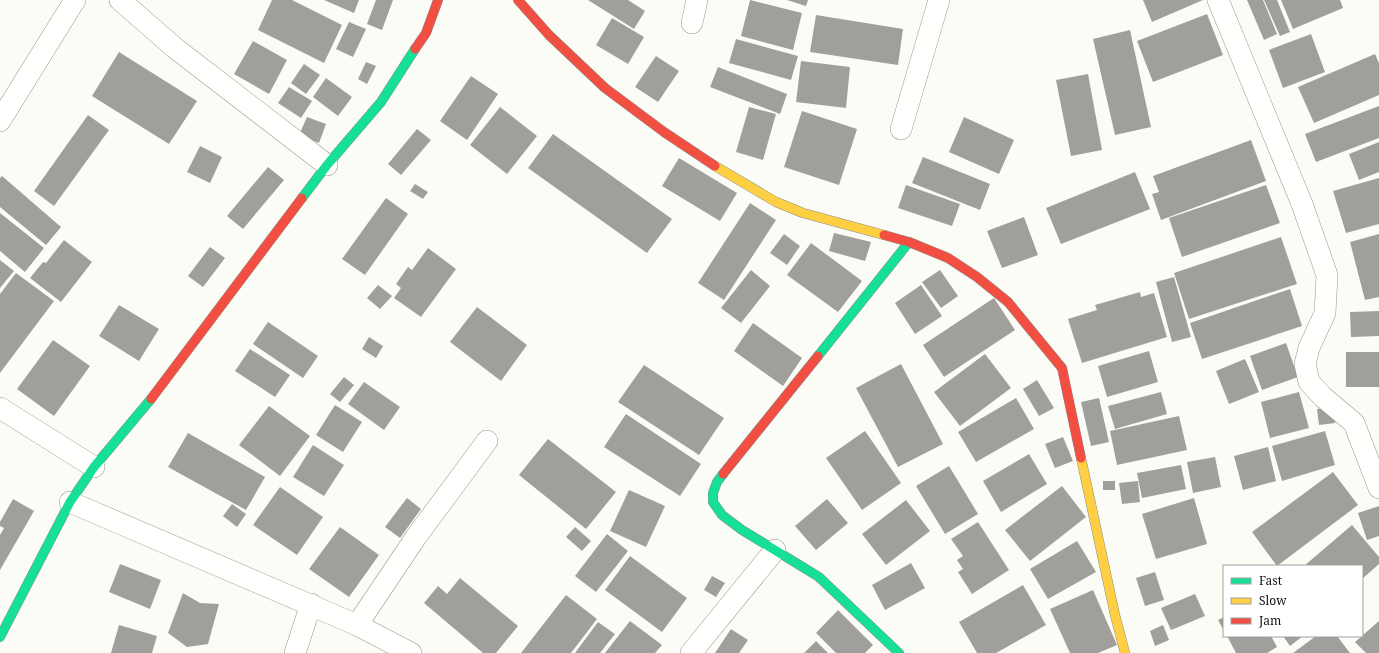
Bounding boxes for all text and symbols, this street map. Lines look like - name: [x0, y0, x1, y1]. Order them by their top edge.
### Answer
- legend: [1223, 565, 1363, 637]
- text: Fast: [1259, 572, 1282, 589]
- text: Slow: [1259, 592, 1287, 609]
- text: Jam: [1258, 612, 1281, 629]

